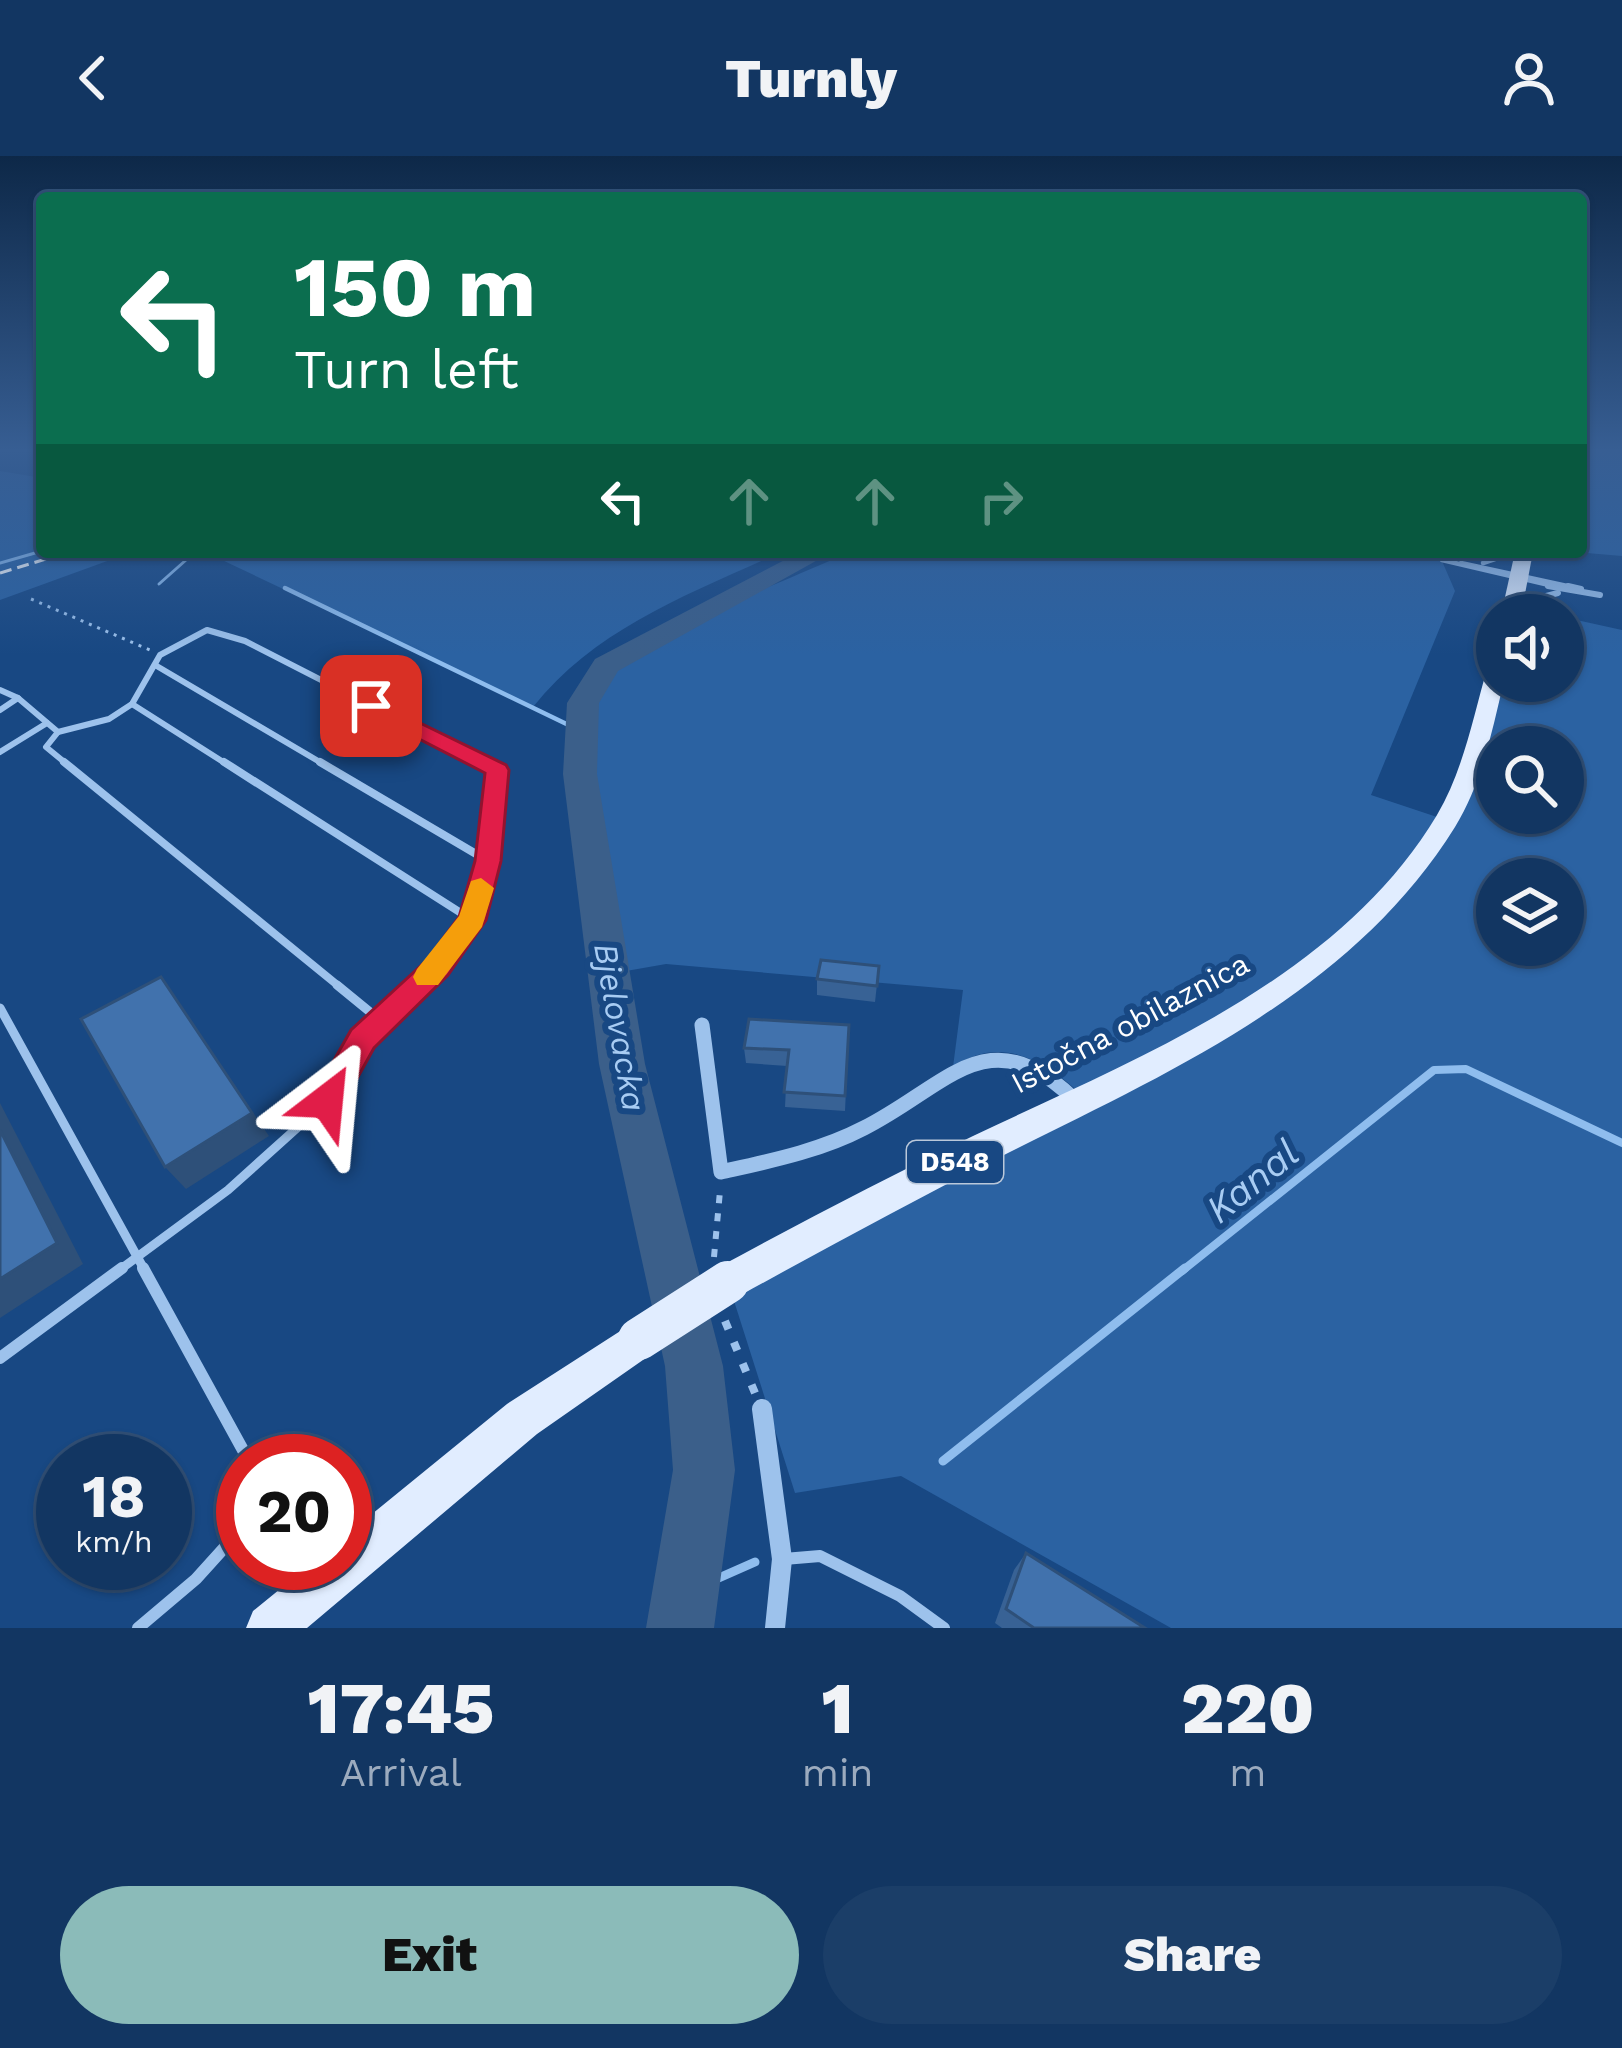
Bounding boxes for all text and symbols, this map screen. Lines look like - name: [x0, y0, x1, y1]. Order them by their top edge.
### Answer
- icon: back: [60, 45, 126, 111]
- icon: person: [1496, 45, 1562, 111]
- text: Turnly: [725, 47, 897, 110]
- text: 150 m: [294, 238, 536, 336]
- icon: left: [96, 240, 252, 396]
- text: Turn left: [294, 338, 519, 401]
- icon: left: [590, 468, 656, 534]
- icon: ahead: [716, 468, 782, 534]
- icon: ahead: [842, 468, 908, 534]
- icon: right: [968, 468, 1034, 534]
- map controls: [1476, 594, 1584, 966]
- button: sound: [1476, 594, 1584, 702]
- pin: [320, 655, 422, 757]
- icon: arrive: [338, 673, 404, 739]
- button: search: [1476, 726, 1584, 834]
- button: layers: [1476, 858, 1584, 966]
- water label: Bjelovacka: [586, 940, 654, 1114]
- street label: Istočna obilaznica: [1005, 946, 1255, 1100]
- position arrow: [264, 1038, 390, 1164]
- water label: Kanal: [1197, 1130, 1307, 1232]
- road number: D548: [907, 1141, 1003, 1183]
- speed limit sign: 20: [216, 1434, 372, 1590]
- text: 18: [82, 1461, 146, 1532]
- text: km/h: [75, 1524, 153, 1559]
- text: 17:45: [308, 1666, 494, 1750]
- text: 1: [822, 1666, 854, 1750]
- text: 220: [1181, 1666, 1314, 1750]
- text: Arrival: [340, 1750, 462, 1795]
- text: min: [802, 1750, 873, 1795]
- text: m: [1229, 1750, 1266, 1795]
- button: Exit: [60, 1886, 799, 2024]
- button: Share: [823, 1886, 1562, 2024]

